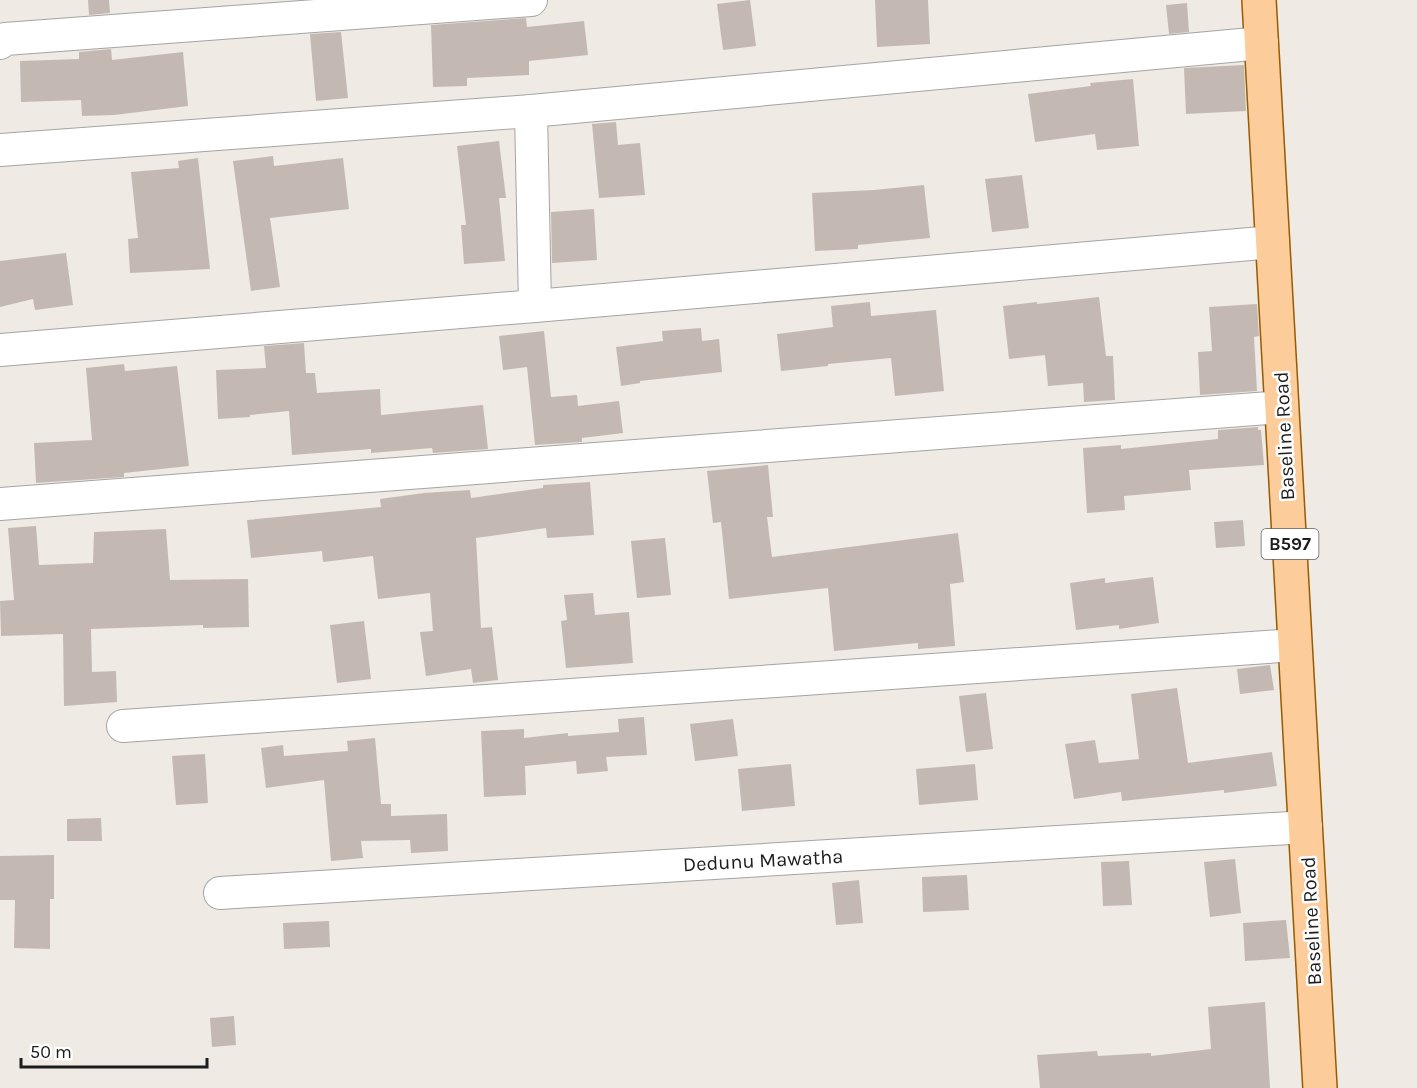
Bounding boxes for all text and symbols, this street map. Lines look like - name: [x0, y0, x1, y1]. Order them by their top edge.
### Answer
- street label: Baseline Road: [1270, 371, 1299, 501]
- road number: B597: [1262, 529, 1318, 559]
- street label: Dedunu Mawatha: [682, 845, 844, 876]
- street label: Baseline Road: [1297, 856, 1326, 986]
- scale bar: [21, 1031, 207, 1069]
- text: 50 m: [30, 1041, 72, 1063]

